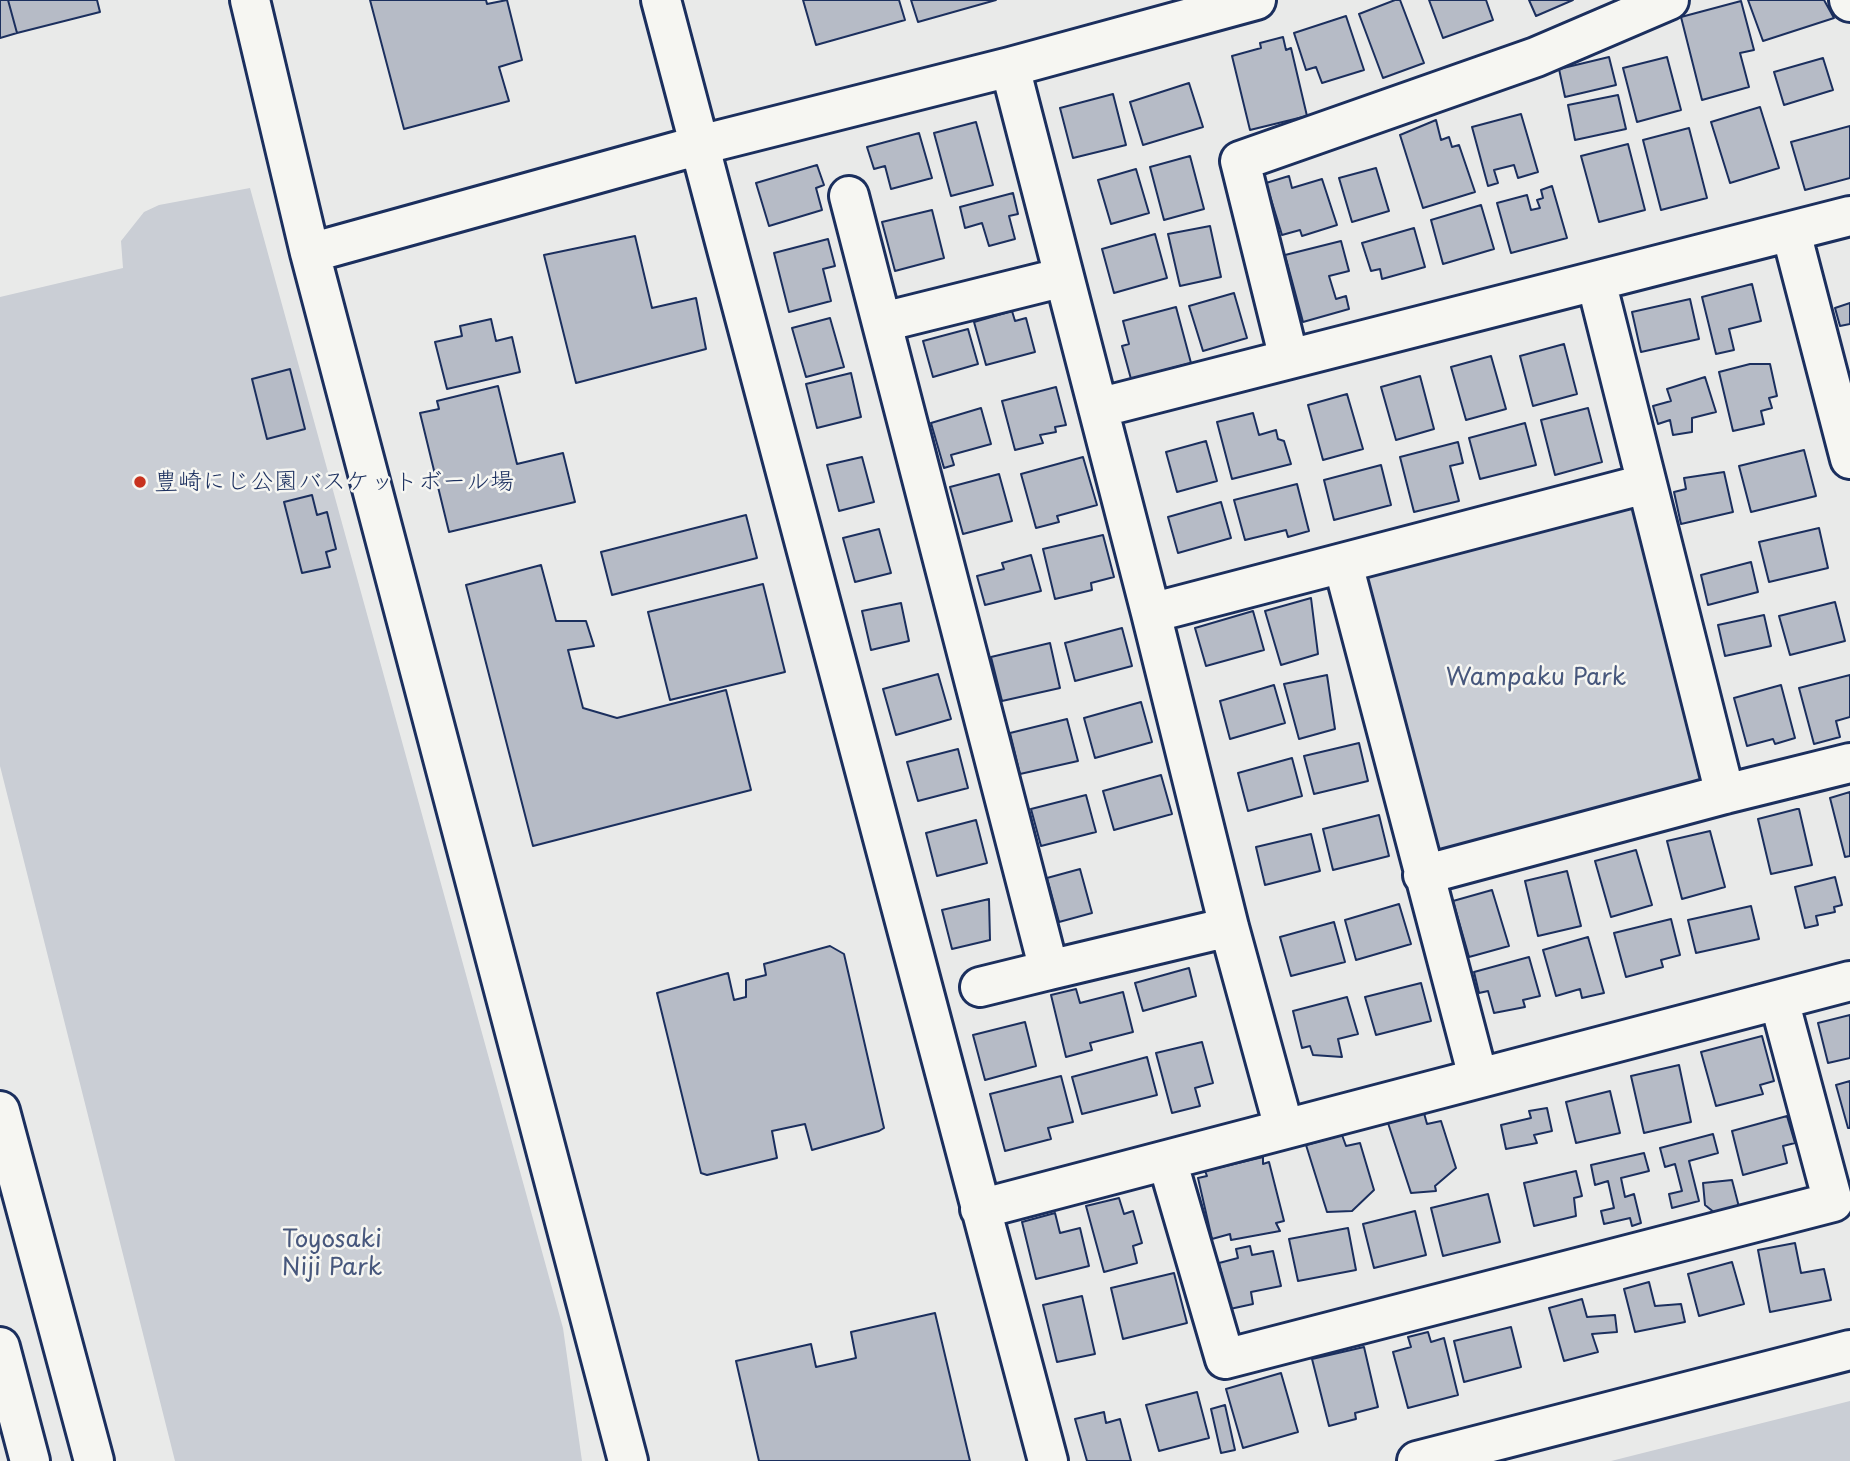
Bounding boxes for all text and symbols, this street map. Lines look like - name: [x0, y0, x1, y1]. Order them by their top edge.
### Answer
- place label: 豊崎にじ公園バスケットボール場: [154, 468, 514, 496]
- marker: 豊崎にじ公園バスケットボール場: [132, 474, 148, 490]
- park label: Wampaku Park: [1446, 664, 1626, 692]
- park label: Toyosaki Niji Park: [282, 1226, 382, 1282]

